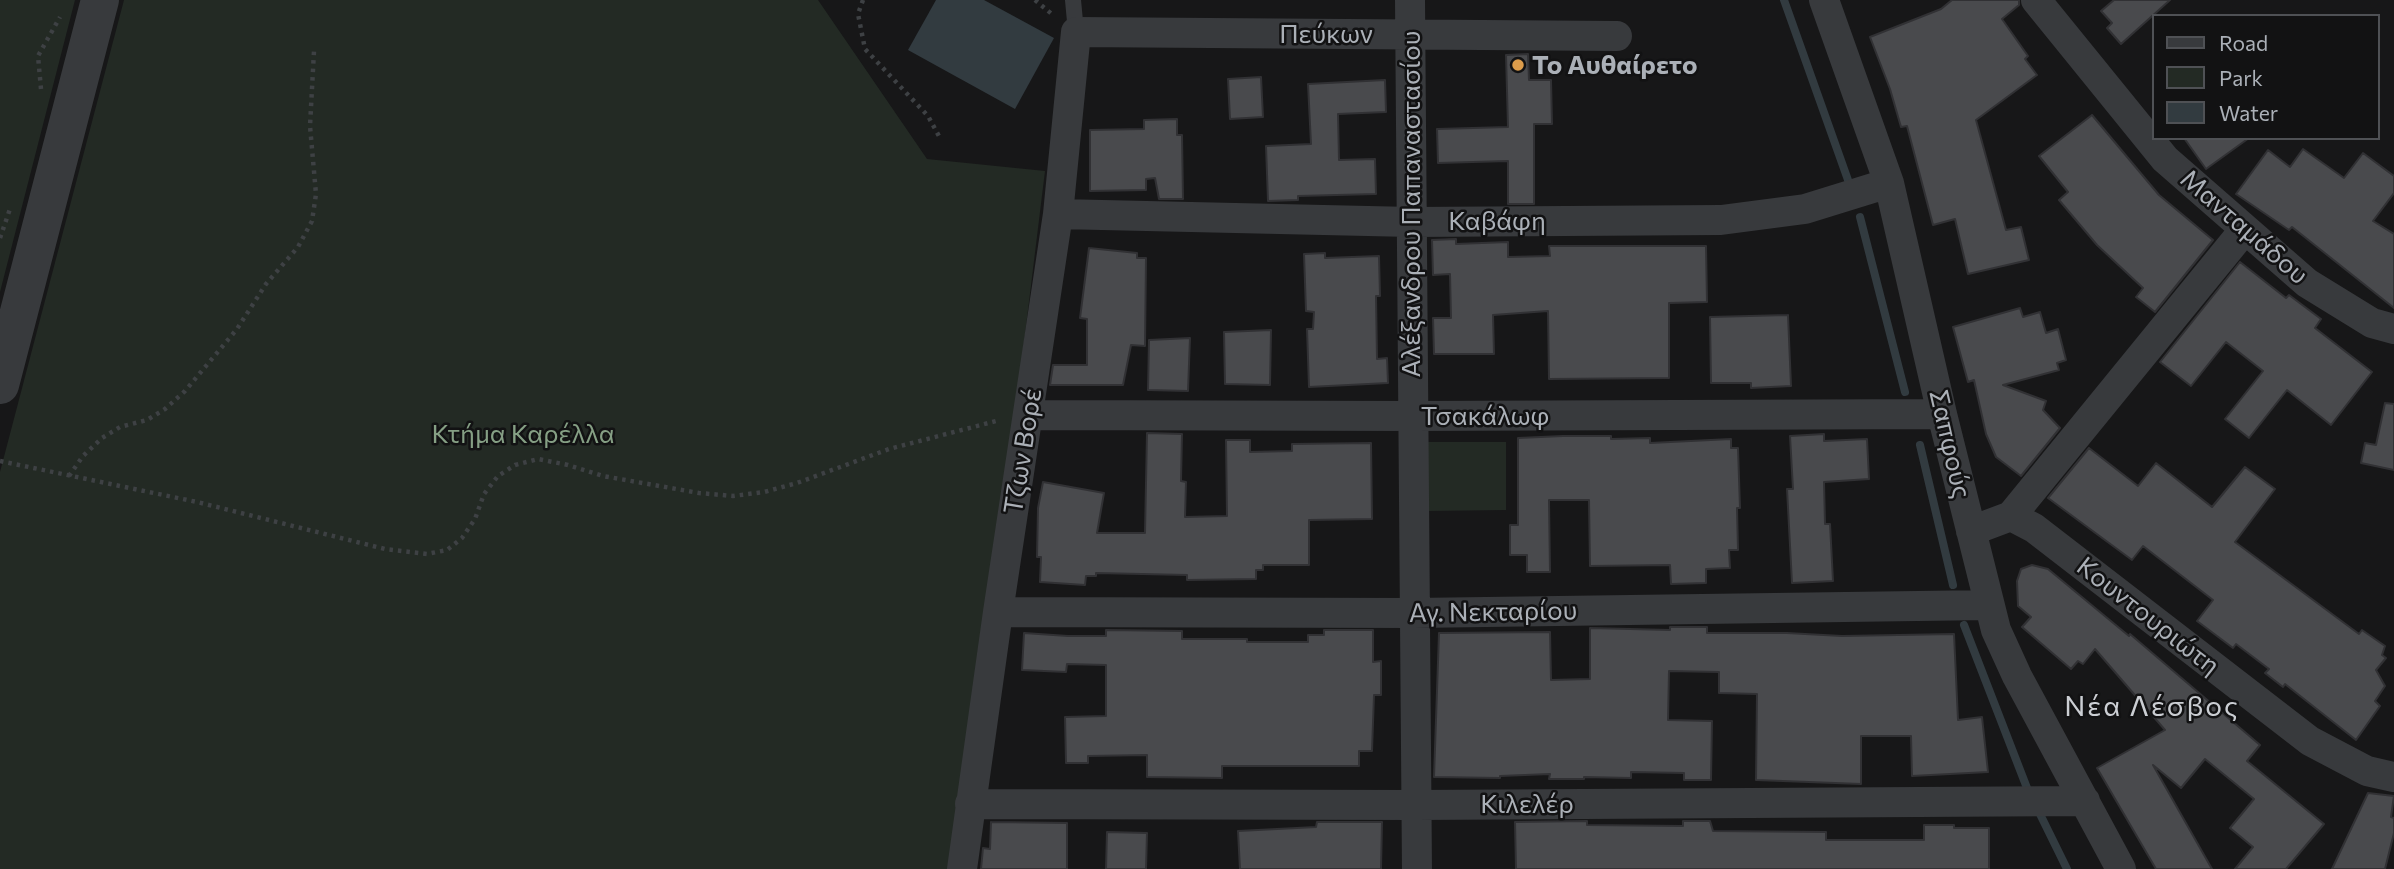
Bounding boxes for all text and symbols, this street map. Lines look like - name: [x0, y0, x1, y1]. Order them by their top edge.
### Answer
- legend: [2152, 14, 2380, 140]
- street label: Πεύκων: [1279, 18, 1373, 50]
- text: Road: [2219, 30, 2268, 55]
- street label: Αλέξανδρου Παπαναστασίου: [1395, 31, 1427, 377]
- place label: Το Αυθαίρετο: [1532, 49, 1697, 81]
- marker: Το Αυθαίρετο: [1510, 57, 1526, 73]
- text: Park: [2219, 65, 2263, 90]
- text: Water: [2219, 100, 2278, 125]
- street label: Μανταμάδου: [2174, 163, 2314, 291]
- street label: Καβάφη: [1448, 205, 1546, 237]
- street label: Τζων Βορέ: [998, 386, 1048, 516]
- street label: Σαπφούς: [1922, 387, 1978, 501]
- street label: Τσακάλωφ: [1421, 400, 1549, 432]
- park label: Κτήμα Καρέλλα: [431, 418, 615, 450]
- street label: Κουντουριώτη: [2071, 551, 2225, 681]
- street label: Αγ. Νεκταρίου: [1409, 595, 1577, 629]
- district label: Νέα Λέσβος: [2065, 690, 2239, 724]
- street label: Κιλελέρ: [1480, 788, 1574, 820]

